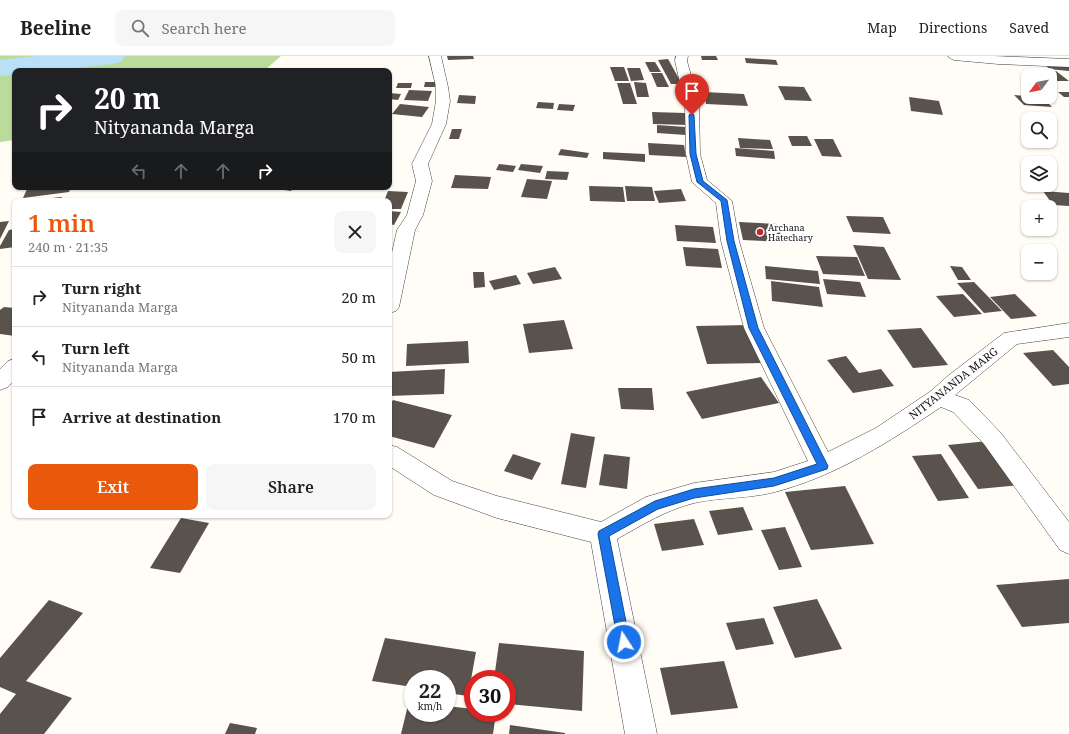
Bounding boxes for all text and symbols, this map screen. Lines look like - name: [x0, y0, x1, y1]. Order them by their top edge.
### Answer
- search box: [115, 10, 395, 46]
- text: Beeline: [20, 15, 91, 41]
- icon: search: [129, 17, 151, 39]
- text: Search here: [161, 18, 247, 38]
- text: Map: [867, 18, 897, 37]
- text: Directions: [919, 18, 987, 37]
- text: Saved: [1009, 18, 1049, 37]
- north arrow: [1021, 68, 1057, 104]
- map controls: [1021, 68, 1057, 280]
- pin: [675, 74, 709, 115]
- text: 20 m: [94, 79, 161, 117]
- icon: arrive: [681, 80, 703, 102]
- icon: right: [28, 84, 80, 136]
- button: search: [1021, 112, 1057, 148]
- text: Nityananda Marga: [94, 115, 255, 139]
- button: layers: [1021, 156, 1057, 192]
- icon: left: [128, 160, 150, 182]
- icon: ahead: [170, 160, 192, 182]
- icon: ahead: [212, 160, 234, 182]
- icon: right: [254, 160, 276, 182]
- button: +: [1021, 200, 1057, 236]
- text: 1 min: [28, 206, 95, 239]
- button: close: [334, 211, 376, 253]
- place label: Archana Hatechary: [768, 221, 814, 244]
- marker: Archana Hatechary: [755, 227, 765, 237]
- text: 240 m · 21:35: [28, 238, 108, 256]
- button: −: [1021, 244, 1057, 280]
- text: Turn right: [62, 278, 141, 298]
- icon: right: [28, 286, 50, 308]
- text: 20 m: [341, 287, 376, 307]
- text: Nityananda Marga: [62, 298, 178, 316]
- text: Turn left: [62, 338, 130, 358]
- street label: NITYANANDA MARG: [905, 343, 1001, 422]
- icon: left: [28, 346, 50, 368]
- text: 50 m: [341, 347, 376, 367]
- text: Nityananda Marga: [62, 358, 178, 376]
- icon: arrive: [28, 406, 50, 428]
- text: Arrive at destination: [62, 407, 221, 427]
- text: 170 m: [333, 407, 376, 427]
- button: Exit: [28, 464, 198, 510]
- button: Share: [206, 464, 376, 510]
- position arrow: [603, 621, 645, 663]
- speed limit sign: 30: [464, 670, 516, 722]
- text: 22: [419, 677, 441, 704]
- text: km/h: [418, 699, 442, 713]

